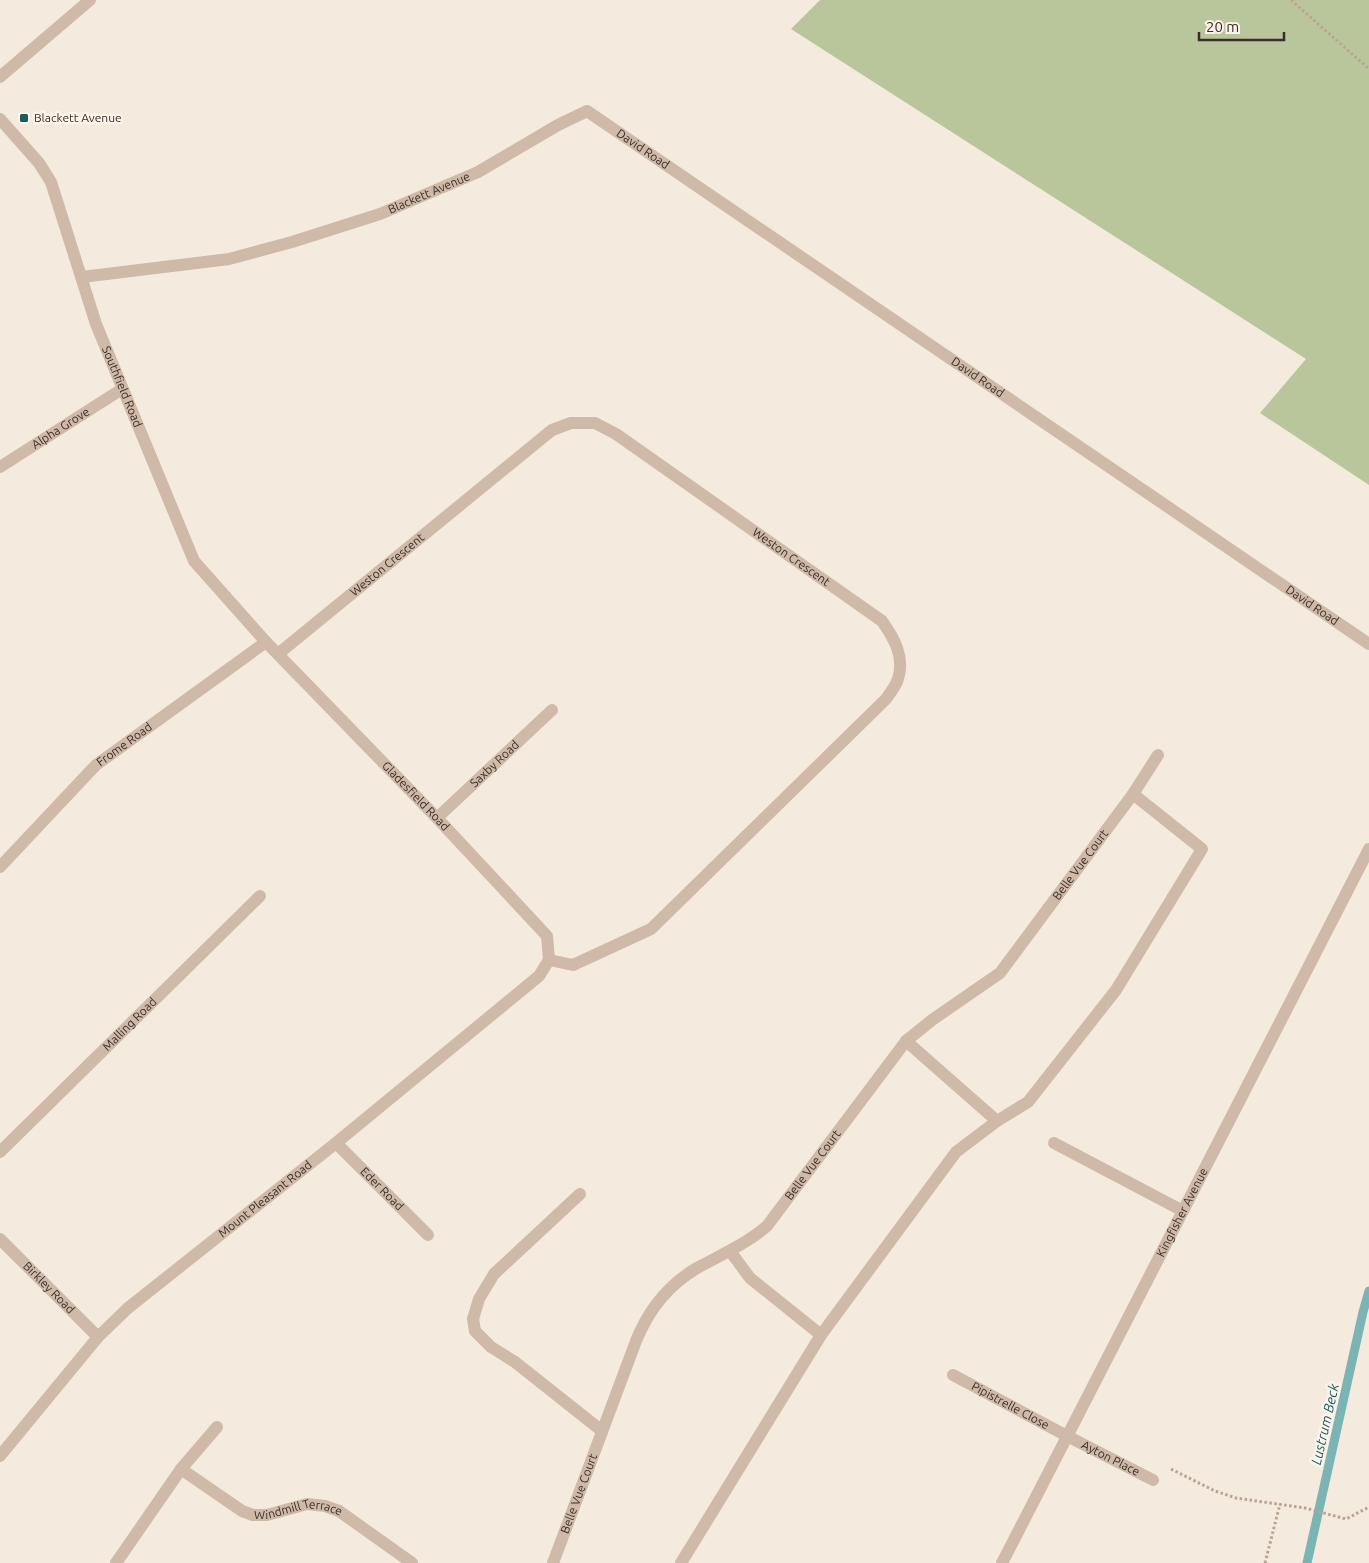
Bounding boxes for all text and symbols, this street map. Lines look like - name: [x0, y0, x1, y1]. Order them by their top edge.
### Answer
- scale bar: [1199, 10, 1284, 42]
- text: 20 m: [1206, 18, 1239, 35]
- place label: Blackett Avenue: [34, 111, 122, 124]
- marker: Blackett Avenue: [18, 112, 30, 124]
- street label: David Road: [614, 126, 672, 171]
- street label: Blackett Avenue: [386, 169, 472, 216]
- street label: Southfield Road: [100, 344, 145, 429]
- street label: David Road: [949, 354, 1007, 399]
- street label: Alpha Grove: [29, 405, 92, 451]
- street label: Weston Crescent: [750, 525, 833, 589]
- street label: Weston Crescent: [347, 530, 427, 598]
- street label: David Road: [1284, 582, 1341, 627]
- street label: Frome Road: [94, 720, 154, 768]
- street label: Saxby Road: [467, 738, 521, 789]
- street label: Gladesfield Road: [380, 759, 452, 833]
- street label: Belle Vue Court: [1050, 827, 1110, 902]
- street label: Malling Road: [100, 995, 159, 1053]
- street label: Belle Vue Court: [782, 1127, 843, 1202]
- street label: Mount Pleasant Road: [216, 1158, 314, 1240]
- street label: Eder Road: [358, 1164, 406, 1213]
- street label: Kingfisher Avenue: [1153, 1166, 1210, 1259]
- street label: Birkley Road: [21, 1259, 77, 1316]
- street label: Pipistrelle Close: [969, 1379, 1052, 1431]
- water label: Lustrum Beck: [1308, 1381, 1342, 1466]
- street label: Ayton Place: [1080, 1438, 1142, 1478]
- street label: Belle Vue Court: [558, 1452, 599, 1535]
- street label: Windmill Terrace: [254, 1496, 344, 1521]

